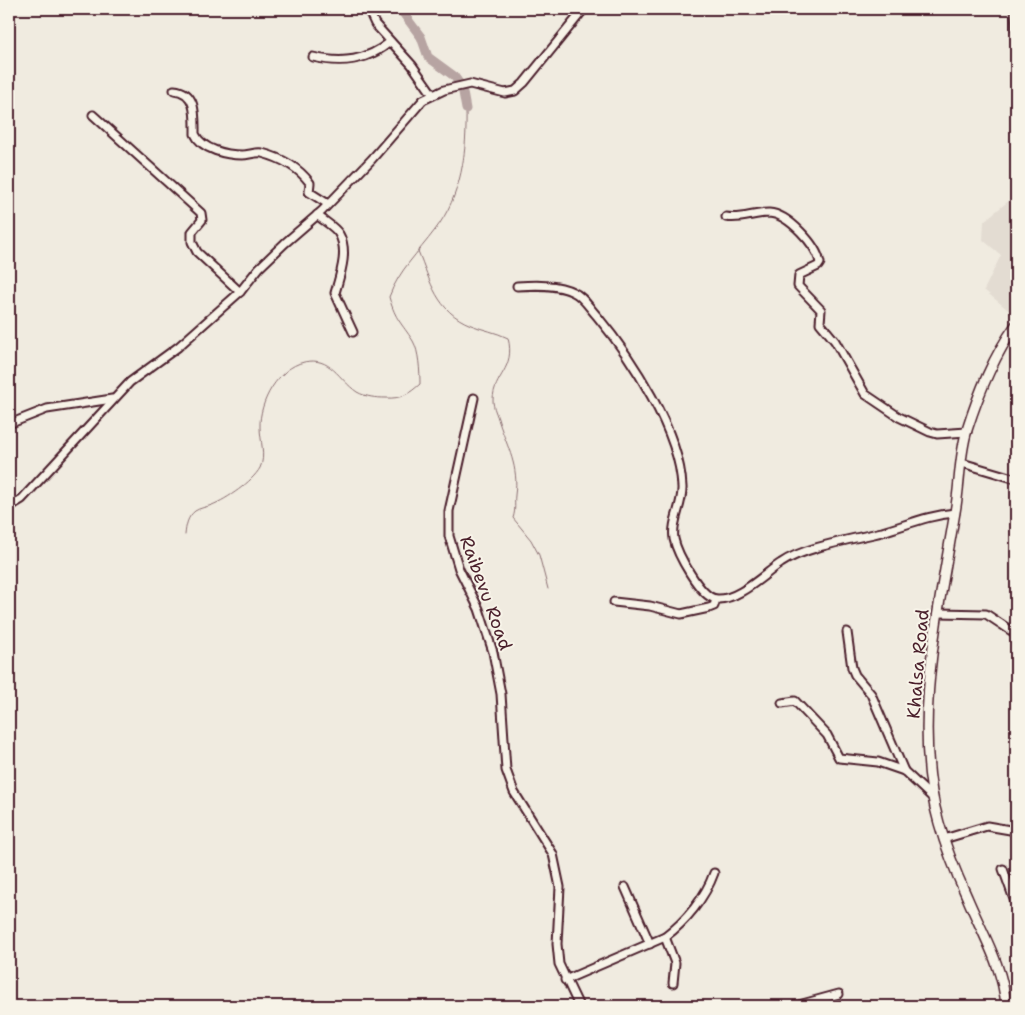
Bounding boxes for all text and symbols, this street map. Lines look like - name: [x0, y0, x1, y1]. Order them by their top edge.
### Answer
- street label: Raibevu Road: [454, 533, 518, 653]
- street label: Khalsa Road: [901, 608, 935, 720]

